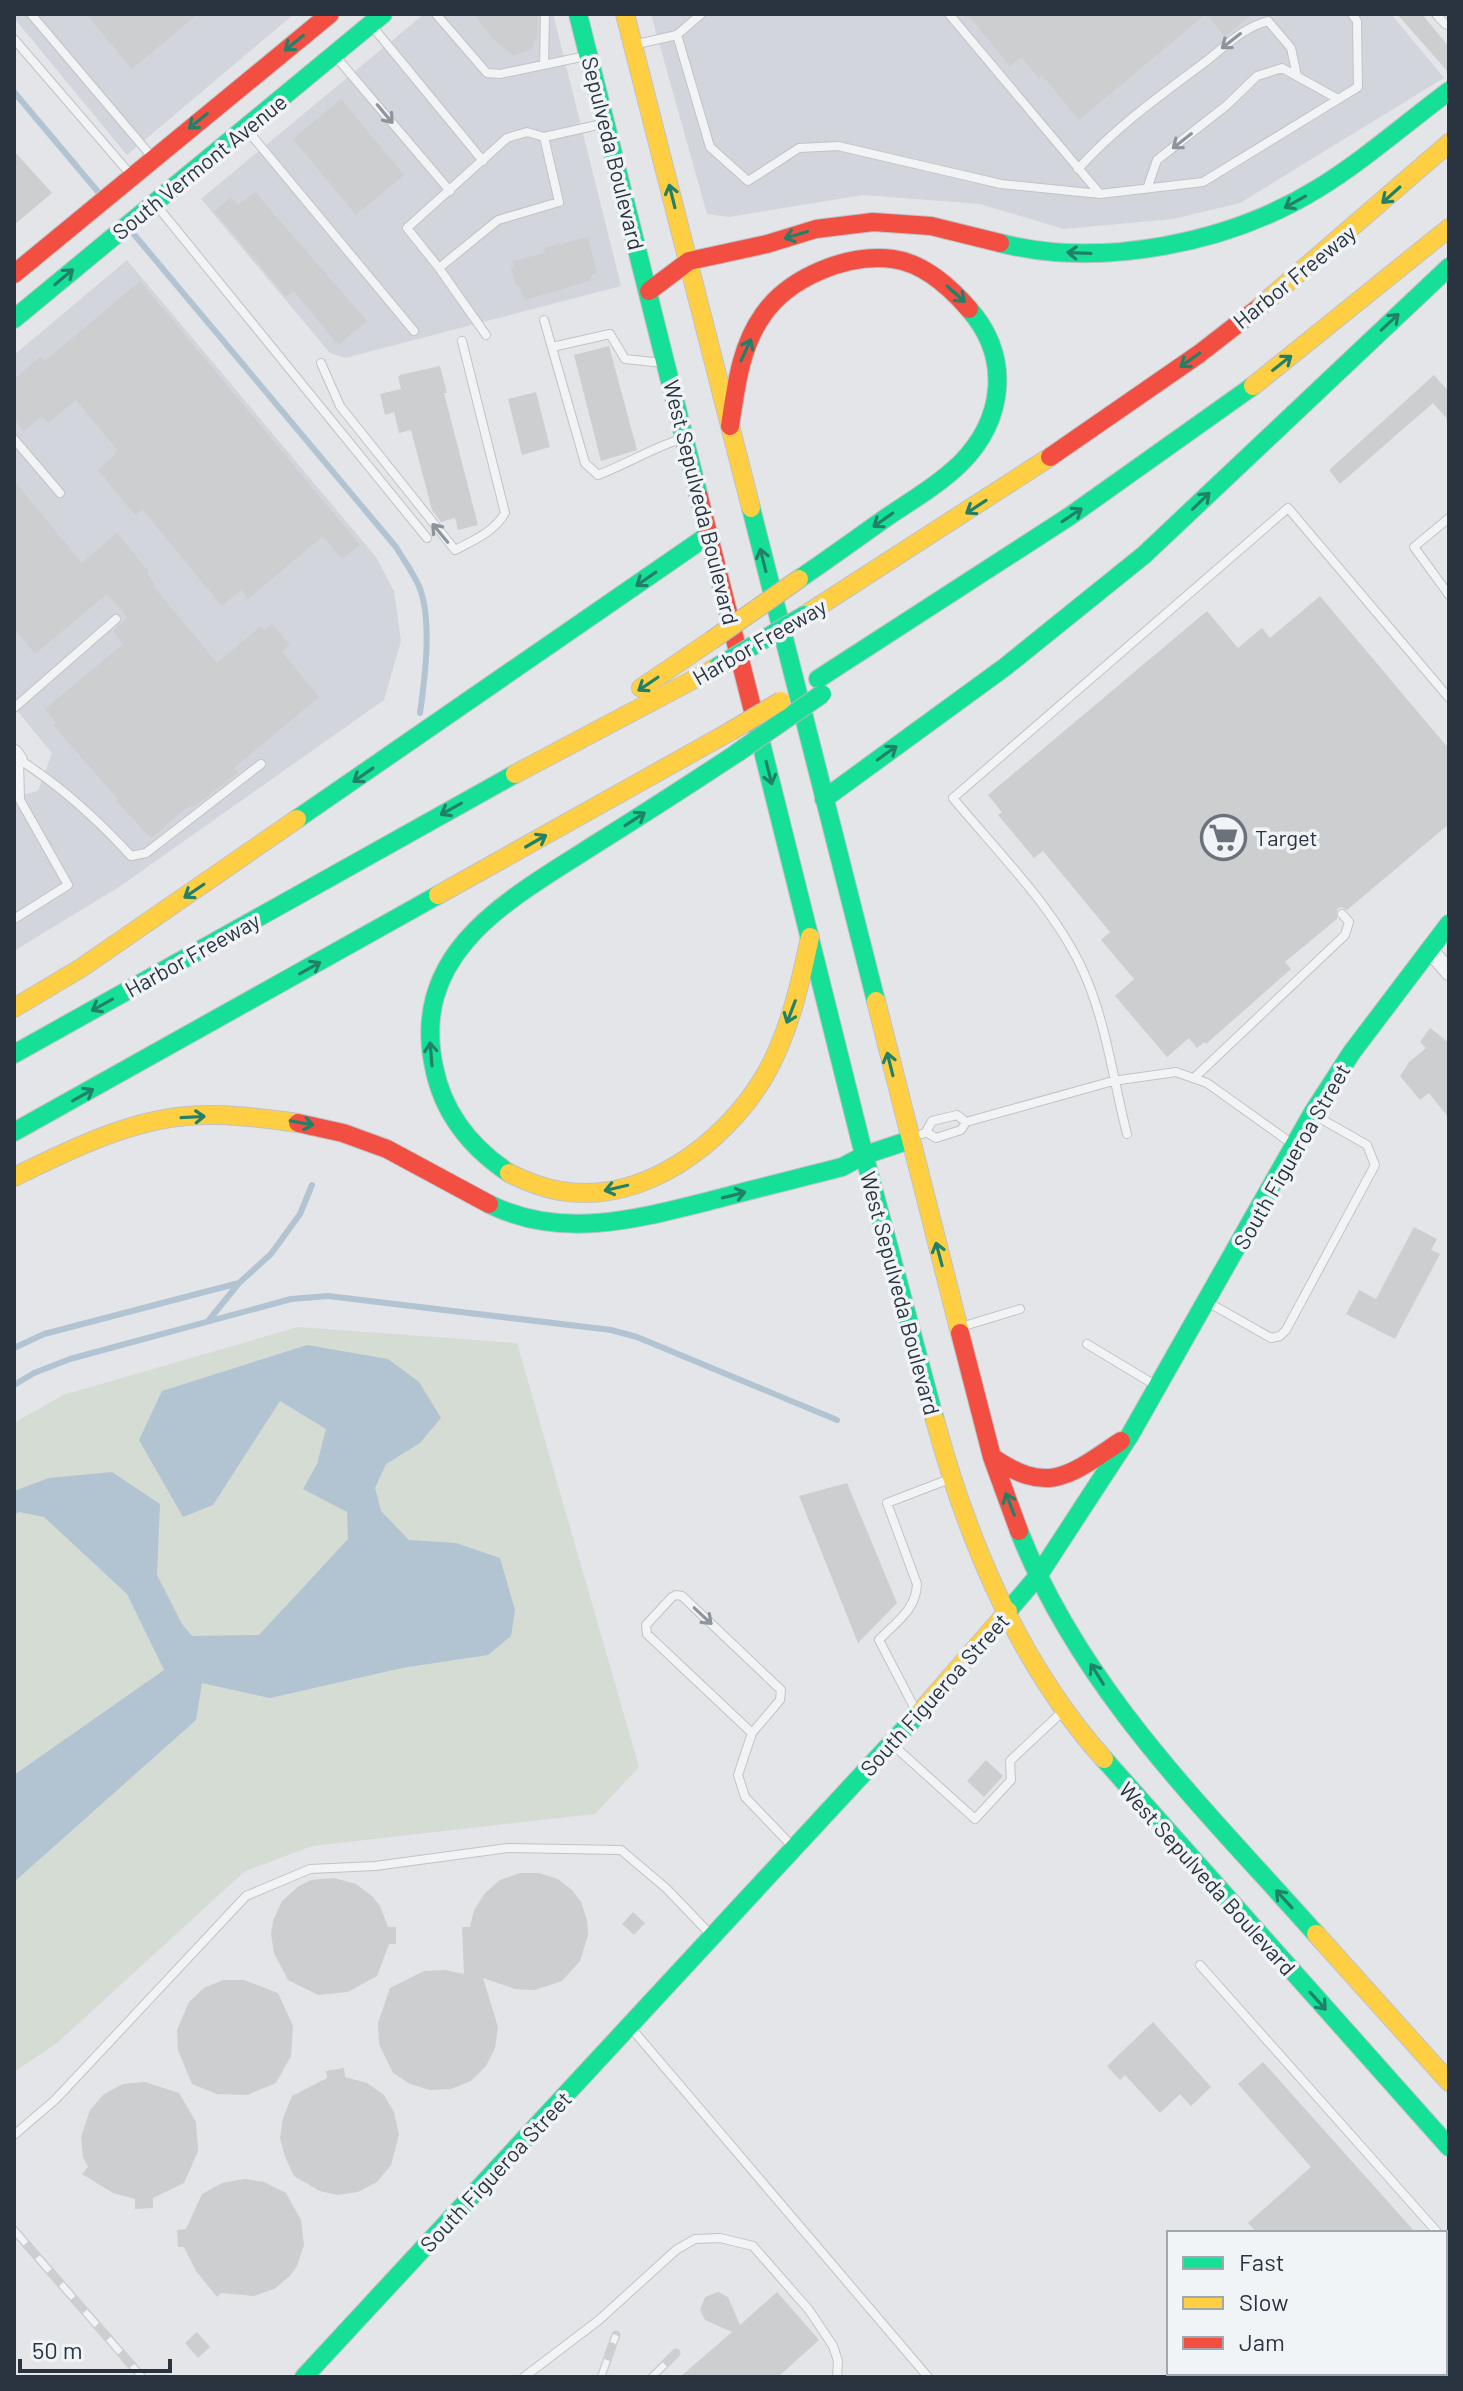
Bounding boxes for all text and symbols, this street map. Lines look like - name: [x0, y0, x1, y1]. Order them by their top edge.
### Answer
- one-way arrow: [1221, 32, 1242, 50]
- one-way arrow: [284, 34, 305, 52]
- street label: Sepulveda Boulevard: [577, 54, 651, 252]
- street label: South Vermont Avenue: [107, 88, 291, 244]
- one-way arrow: [375, 103, 393, 124]
- one-way arrow: [188, 113, 209, 130]
- one-way arrow: [1172, 132, 1193, 150]
- one-way arrow: [664, 183, 679, 209]
- one-way arrow: [1381, 185, 1401, 203]
- one-way arrow: [1283, 195, 1307, 210]
- street label: Harbor Freeway: [1228, 219, 1360, 333]
- one-way arrow: [784, 228, 810, 243]
- one-way arrow: [1066, 245, 1093, 261]
- one-way arrow: [53, 268, 74, 286]
- one-way arrow: [945, 284, 965, 302]
- one-way arrow: [1379, 314, 1399, 332]
- one-way arrow: [739, 338, 754, 362]
- one-way arrow: [1180, 351, 1201, 368]
- one-way arrow: [1271, 354, 1292, 371]
- street label: West Sepulveda Boulevard: [659, 377, 745, 627]
- one-way arrow: [1191, 492, 1210, 511]
- one-way arrow: [965, 498, 987, 515]
- one-way arrow: [1060, 507, 1082, 523]
- one-way arrow: [872, 512, 894, 528]
- one-way arrow: [431, 523, 449, 544]
- one-way arrow: [755, 548, 770, 574]
- one-way arrow: [635, 571, 657, 587]
- street label: Harbor Freeway: [688, 592, 830, 690]
- one-way arrow: [637, 676, 659, 692]
- one-way arrow: [876, 745, 897, 762]
- one-way arrow: [763, 760, 778, 785]
- one-way arrow: [353, 767, 375, 783]
- one-way arrow: [440, 801, 463, 817]
- one-way arrow: [623, 810, 646, 826]
- supermarket icon: Target: [1200, 813, 1248, 861]
- place label: Target: [1255, 824, 1318, 850]
- one-way arrow: [524, 833, 547, 849]
- one-way arrow: [183, 883, 205, 899]
- street label: Harbor Freeway: [120, 906, 264, 1002]
- one-way arrow: [297, 960, 321, 975]
- one-way arrow: [91, 997, 114, 1013]
- one-way arrow: [783, 999, 797, 1024]
- one-way arrow: [423, 1041, 438, 1068]
- one-way arrow: [882, 1052, 897, 1078]
- street label: South Figueroa Street: [1227, 1059, 1355, 1253]
- one-way arrow: [70, 1087, 94, 1102]
- one-way arrow: [179, 1109, 206, 1124]
- one-way arrow: [289, 1117, 314, 1132]
- street label: West Sepulveda Boulevard: [856, 1168, 946, 1418]
- one-way arrow: [604, 1182, 630, 1197]
- one-way arrow: [721, 1186, 747, 1201]
- one-way arrow: [931, 1241, 946, 1267]
- one-way arrow: [1002, 1492, 1016, 1517]
- one-way arrow: [693, 1607, 713, 1626]
- street label: South Figueroa Street: [854, 1607, 1014, 1781]
- one-way arrow: [1088, 1663, 1104, 1686]
- street label: West Sepulveda Boulevard: [1114, 1776, 1302, 1980]
- one-way arrow: [1275, 1889, 1294, 1909]
- one-way arrow: [1308, 1990, 1326, 2010]
- street label: South Figueroa Street: [414, 2085, 576, 2257]
- legend: [1167, 2231, 1447, 2375]
- text: Fast: [1239, 2247, 1284, 2276]
- text: Slow: [1239, 2287, 1288, 2316]
- scale bar: [20, 2323, 170, 2373]
- text: Jam: [1239, 2327, 1285, 2356]
- text: 50 m: [32, 2335, 83, 2364]

